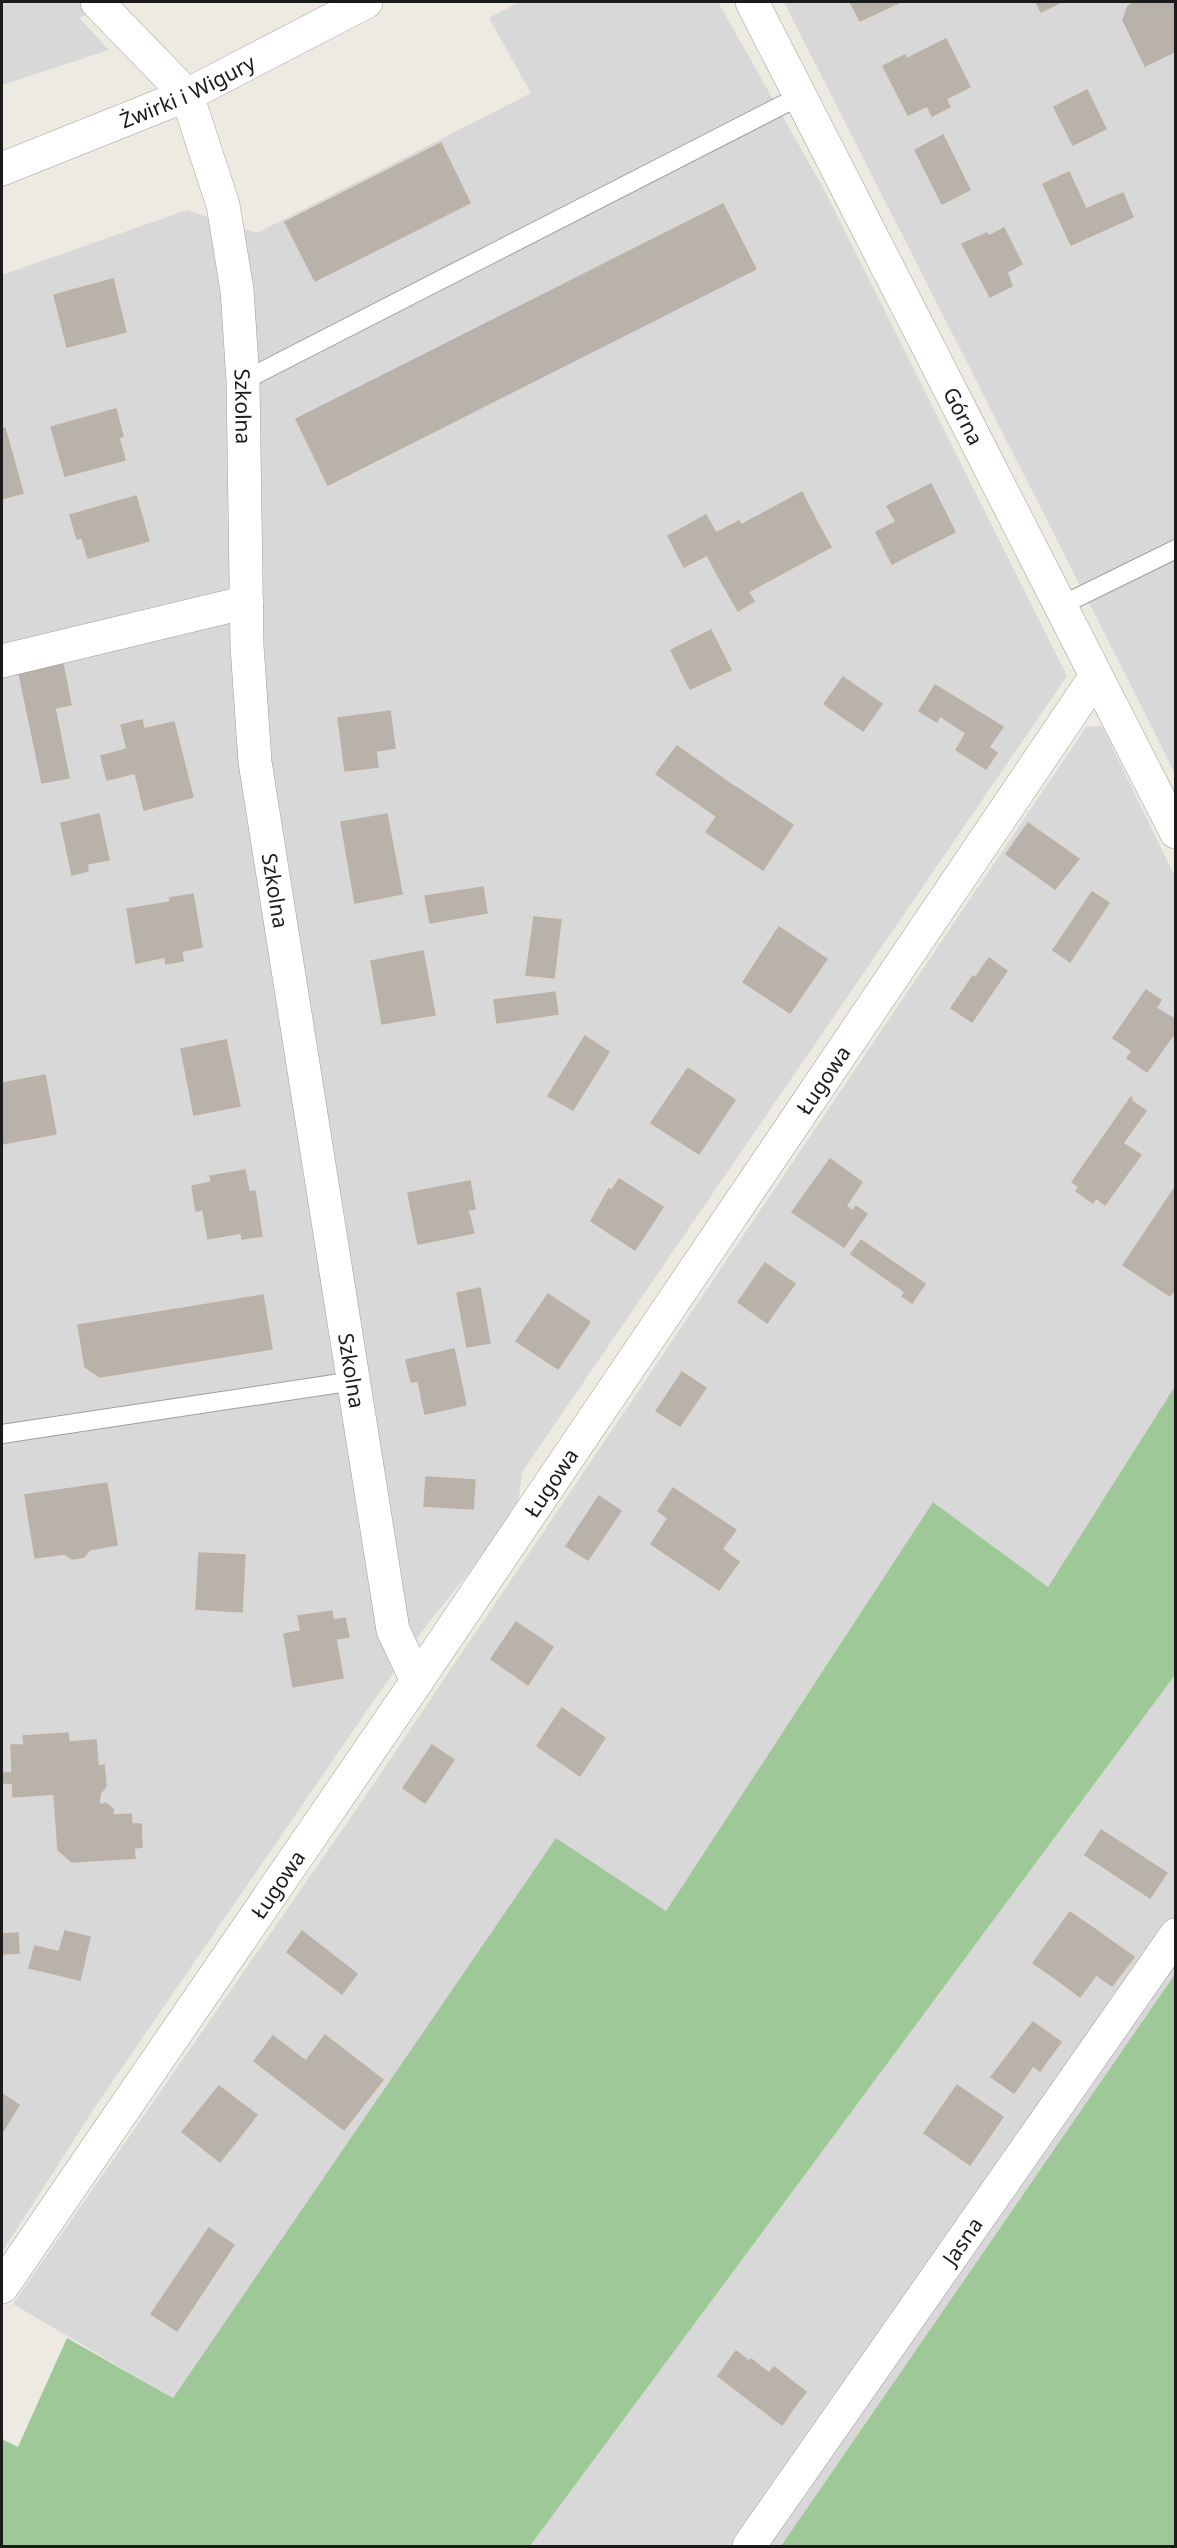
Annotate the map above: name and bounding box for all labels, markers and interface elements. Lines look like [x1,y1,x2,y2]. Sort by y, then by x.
street label: Żwirki i Wigury [116,48,260,134]
street label: Szkolna [228,368,258,444]
street label: Górna [937,382,990,450]
street label: Szkolna [256,851,295,930]
street label: Ługowa [790,1040,856,1120]
street label: Szkolna [332,1331,372,1410]
street label: Ługowa [518,1443,584,1522]
street label: Ługowa [244,1844,311,1924]
street label: Jasna [934,2212,989,2272]

